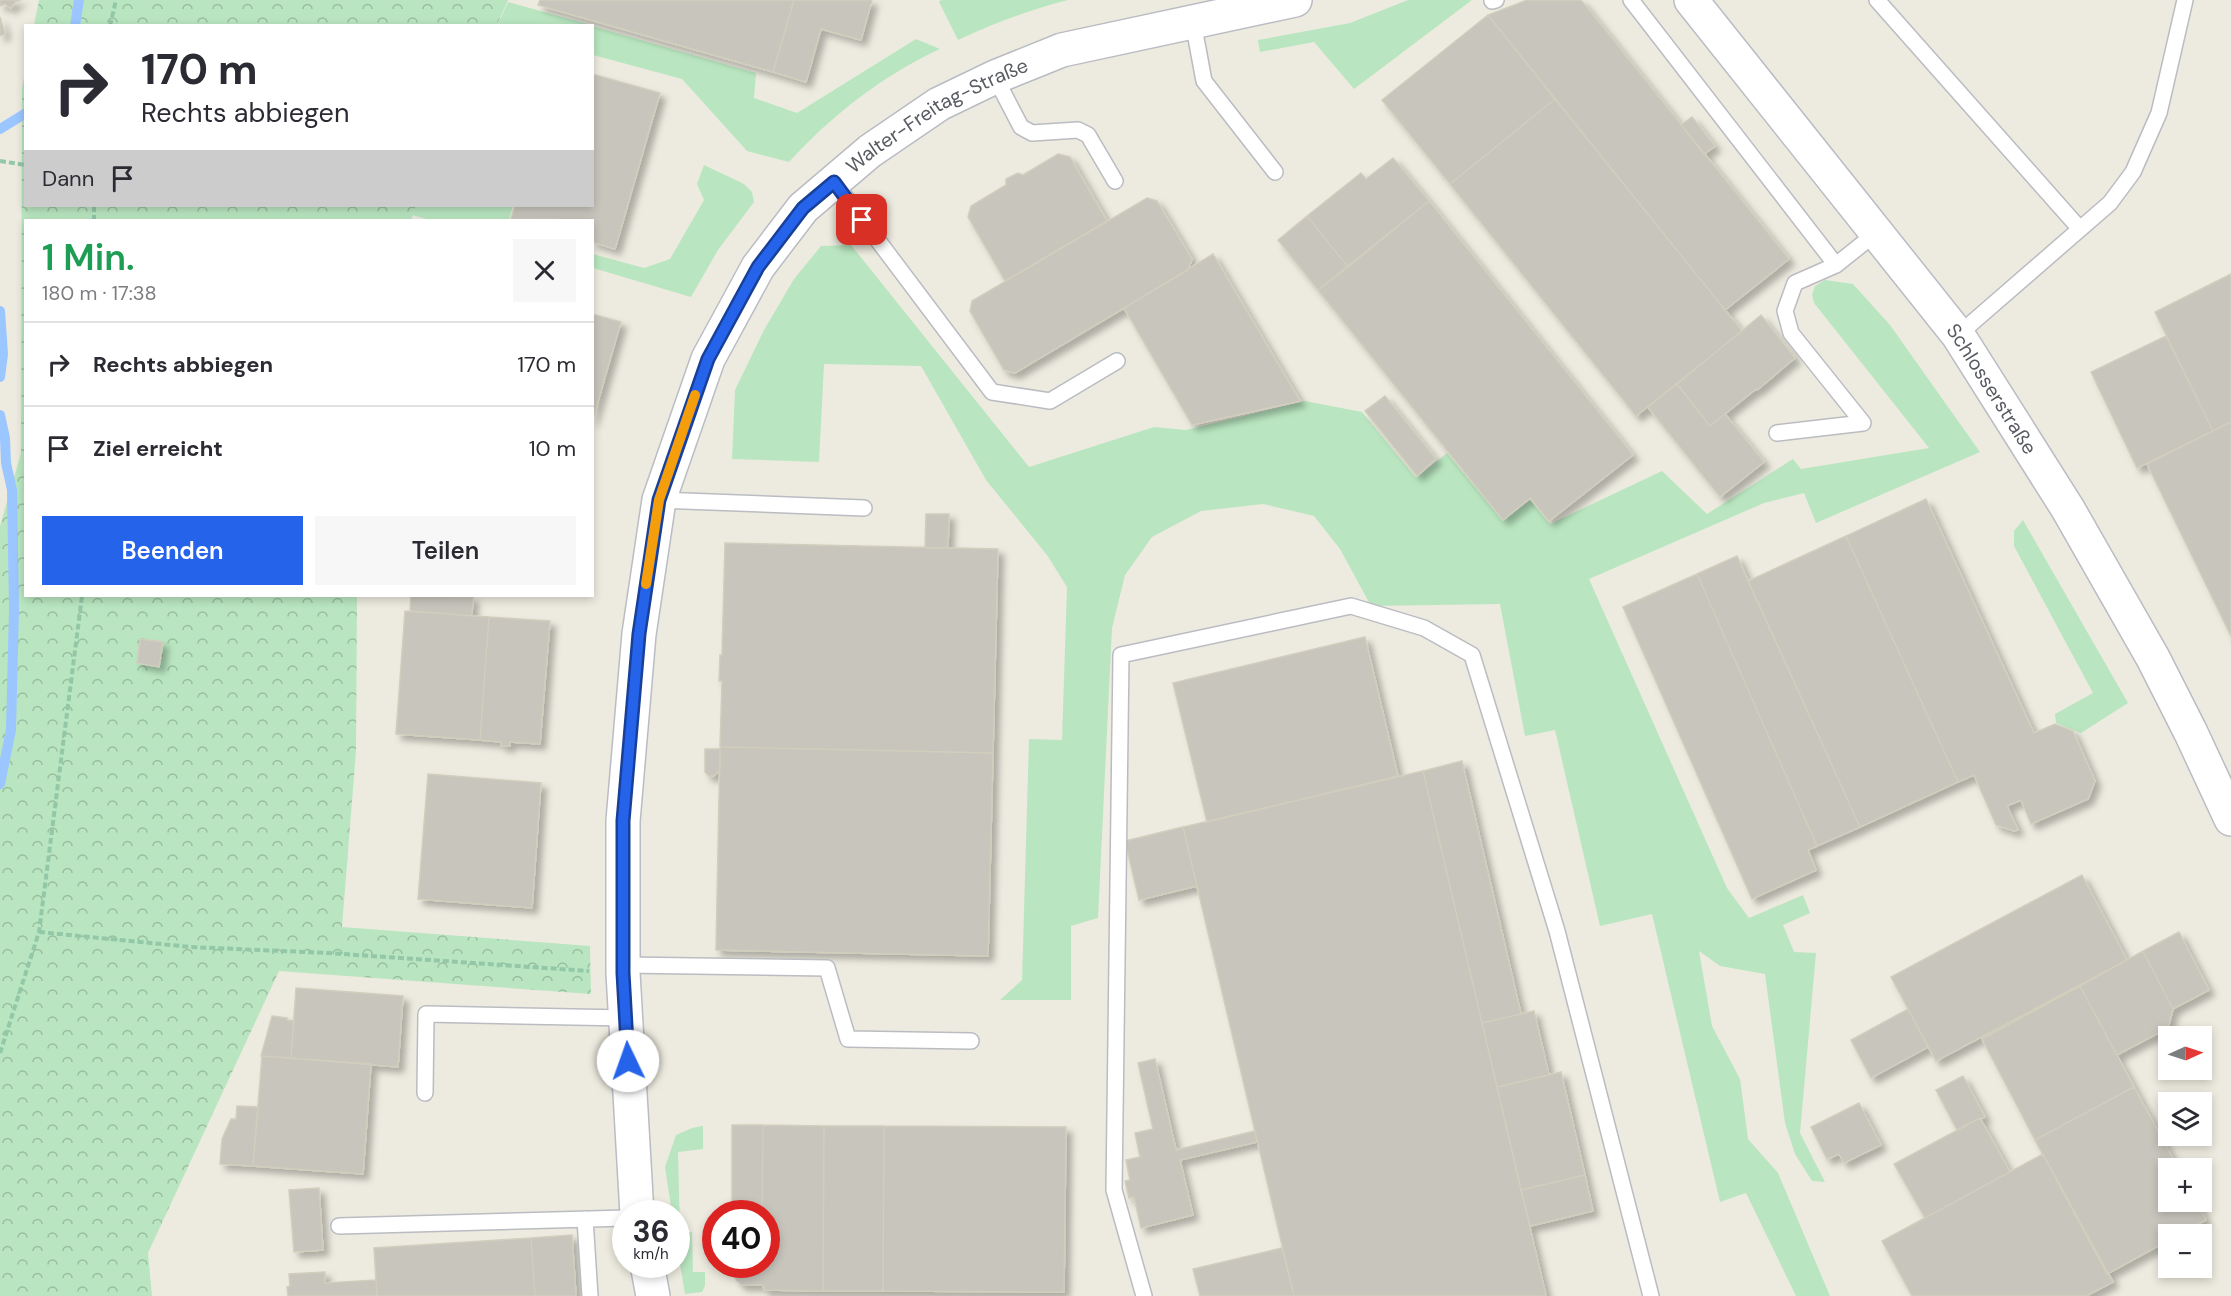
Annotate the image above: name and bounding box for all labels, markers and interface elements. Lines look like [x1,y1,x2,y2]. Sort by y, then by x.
text: 170 m [141,42,258,97]
icon: right [42,48,120,126]
street label: Walter-Freitag-Straße [841,52,1032,179]
text: Rechts abbiegen [141,95,349,130]
icon: arrive [106,162,139,195]
text: Dann [42,164,94,193]
pin [836,194,887,245]
icon: arrive [845,203,878,236]
text: 1 Min. [42,234,134,281]
button: close [513,239,576,302]
text: 180 m · 17:38 [42,280,157,306]
street label: Schlosserstraße [1941,318,2043,459]
icon: right [42,348,75,381]
text: Rechts abbiegen [93,350,273,379]
text: 170 m [517,350,576,379]
icon: arrive [42,432,75,465]
text: Ziel erreicht [93,434,223,463]
text: 10 m [529,434,576,463]
button: Beenden [42,516,303,585]
button: Teilen [315,516,576,585]
north arrow [2158,1026,2212,1080]
map controls [2158,1026,2212,1278]
position arrow [596,1029,660,1093]
button: layers [2158,1092,2212,1146]
button: + [2158,1158,2212,1212]
speed limit sign: 40 [702,1200,780,1278]
text: 36 [632,1212,670,1251]
button: − [2158,1224,2212,1278]
text: km/h [633,1244,669,1264]

